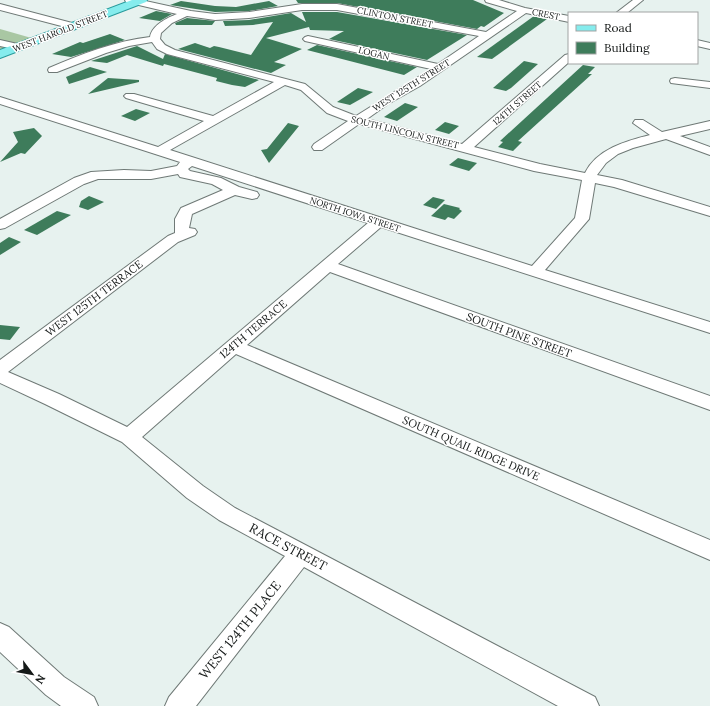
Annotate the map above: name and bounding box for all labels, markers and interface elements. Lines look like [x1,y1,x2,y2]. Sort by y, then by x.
street label: CLINTON STREET [356,4,434,30]
street label: CREST [531,6,561,22]
street label: WEST HAROLD STREET [11,8,109,54]
legend [568,12,698,64]
text: Road [604,20,632,35]
text: Building [604,40,650,55]
street label: LOGAN [357,44,391,62]
street label: WEST 125TH STREET [370,57,452,113]
street label: 124TH STREET [490,79,544,127]
street label: SOUTH LINCOLN STREET [350,113,460,151]
street label: NORTH IOWA STREET [308,194,402,234]
street label: WEST 125TH TERRACE [43,257,145,339]
street label: 124TH TERRACE [216,297,290,361]
street label: SOUTH PINE STREET [464,309,574,361]
street label: SOUTH QUAIL RIDGE DRIVE [400,413,542,483]
street label: RACE STREET [246,519,330,575]
street label: WEST 124TH PLACE [195,578,285,682]
north arrow [12,654,52,694]
text: N [32,672,49,687]

